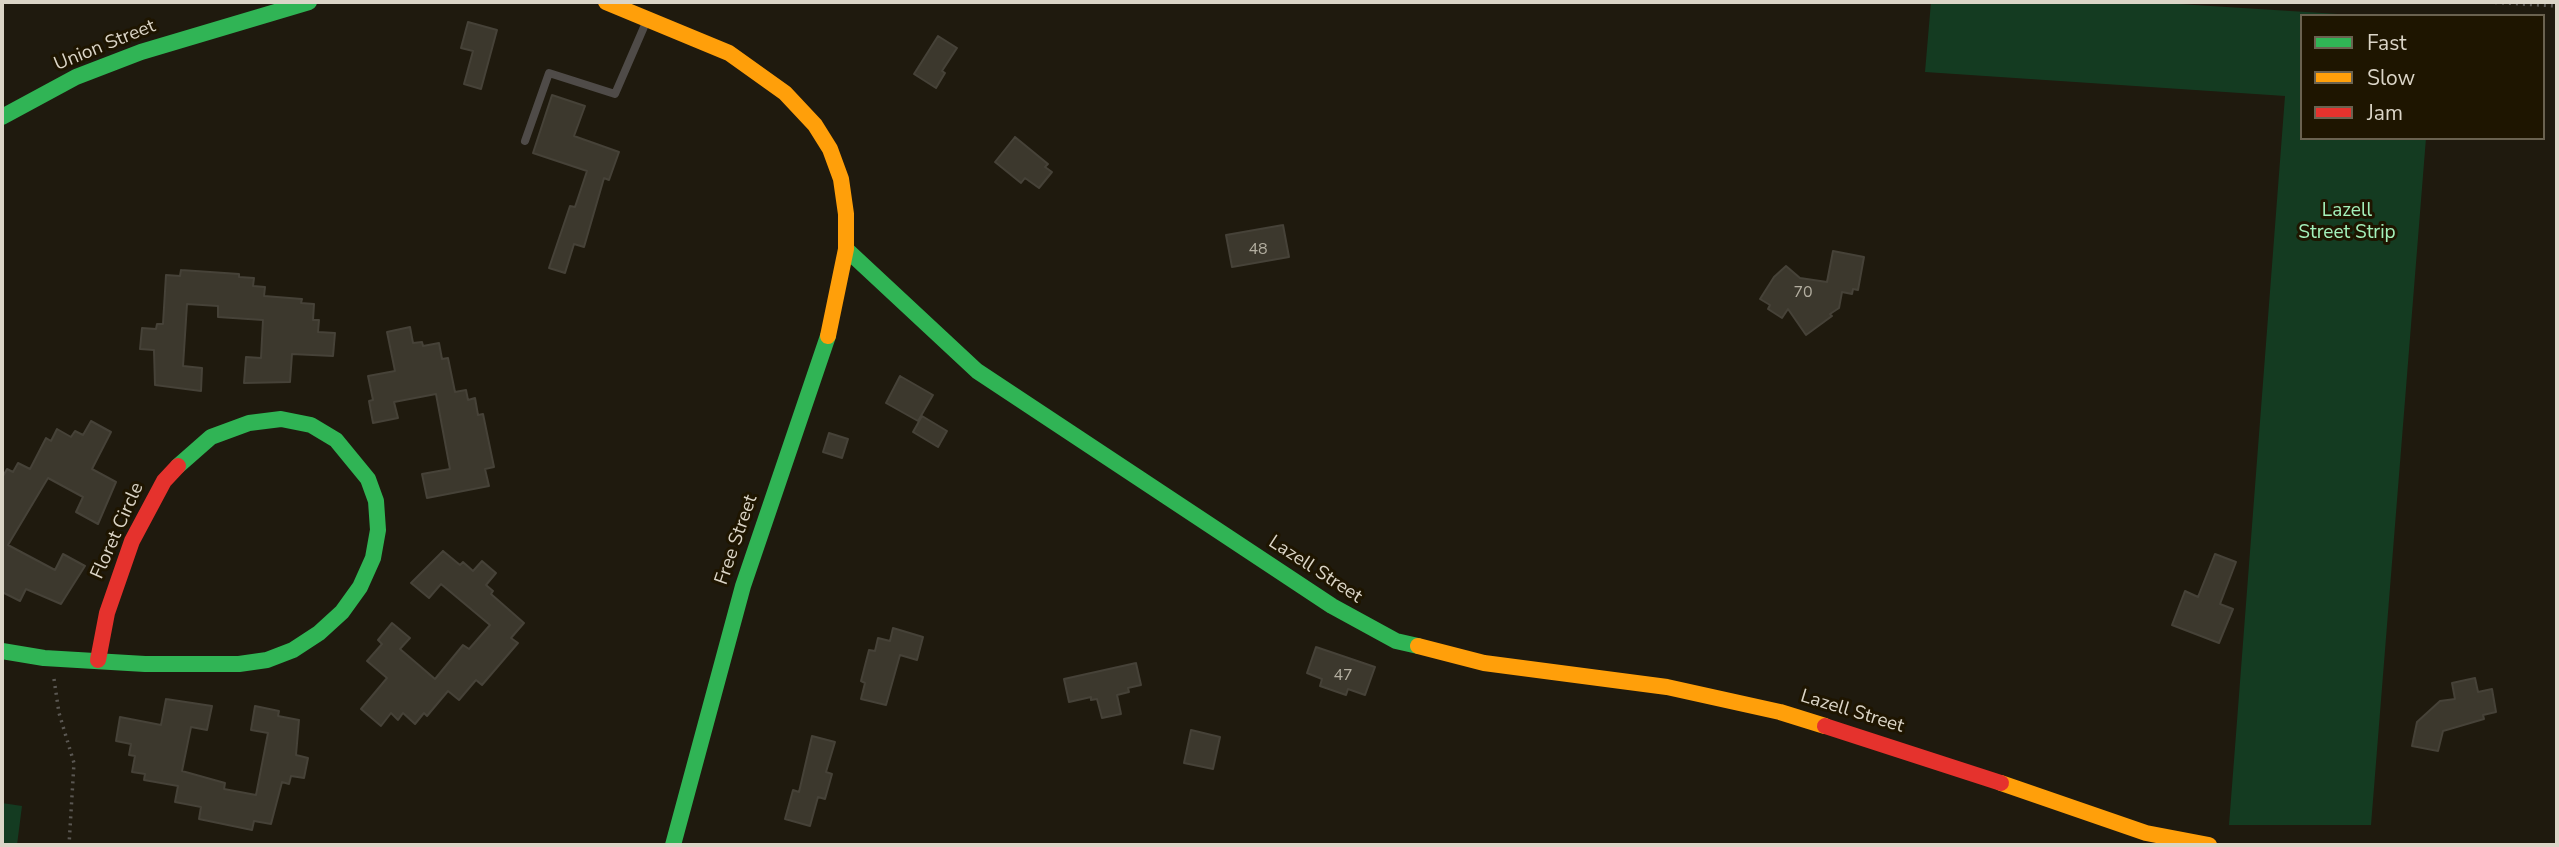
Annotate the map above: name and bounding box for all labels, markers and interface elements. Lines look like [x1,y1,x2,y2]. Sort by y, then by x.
legend [2300,14,2545,140]
street label: Union Street [51,15,159,77]
text: Fast [2367,29,2407,57]
text: Slow [2367,64,2415,92]
text: Jam [2367,99,2403,127]
park label: Lazell Street Strip [2298,200,2396,244]
house number: 48 [1248,240,1268,260]
house number: 70 [1793,283,1813,303]
street label: Floret Circle [87,479,149,583]
street label: Free Street [711,492,763,588]
street label: Lazell Street [1264,531,1366,609]
house number: 47 [1333,666,1353,686]
street label: Lazell Street [1797,685,1907,739]

